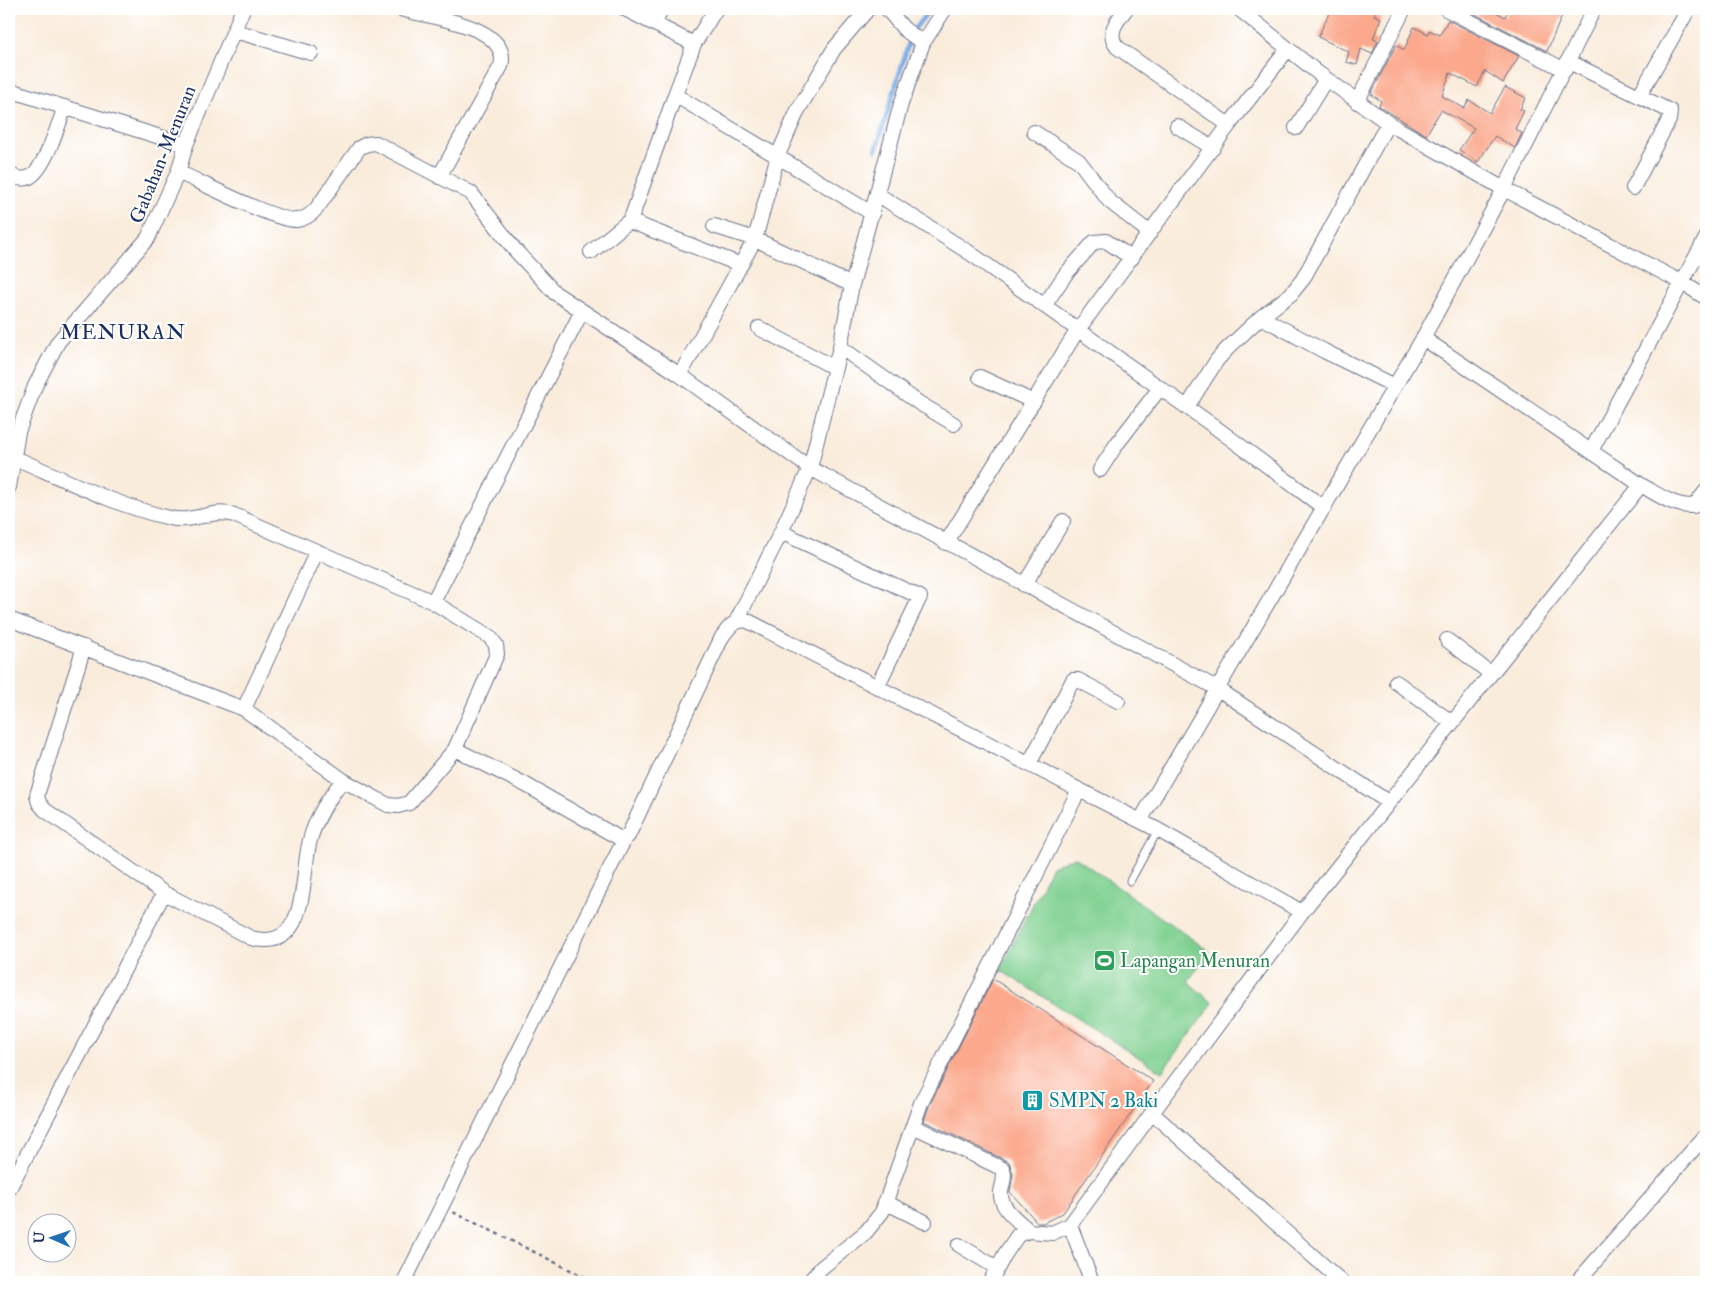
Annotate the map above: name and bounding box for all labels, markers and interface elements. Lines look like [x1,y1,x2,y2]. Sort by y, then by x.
street label: Gabahan-Menuran [124,82,202,227]
district label: MENURAN [60,319,186,346]
sports icon: Lapangan Menuran [1092,948,1116,972]
place label: Lapangan Menuran [1120,949,1270,974]
building icon: SMPN 2 Baki [1021,1088,1045,1112]
place label: SMPN 2 Baki [1049,1089,1158,1113]
north arrow [28,1214,78,1264]
text: U [31,1231,48,1244]

